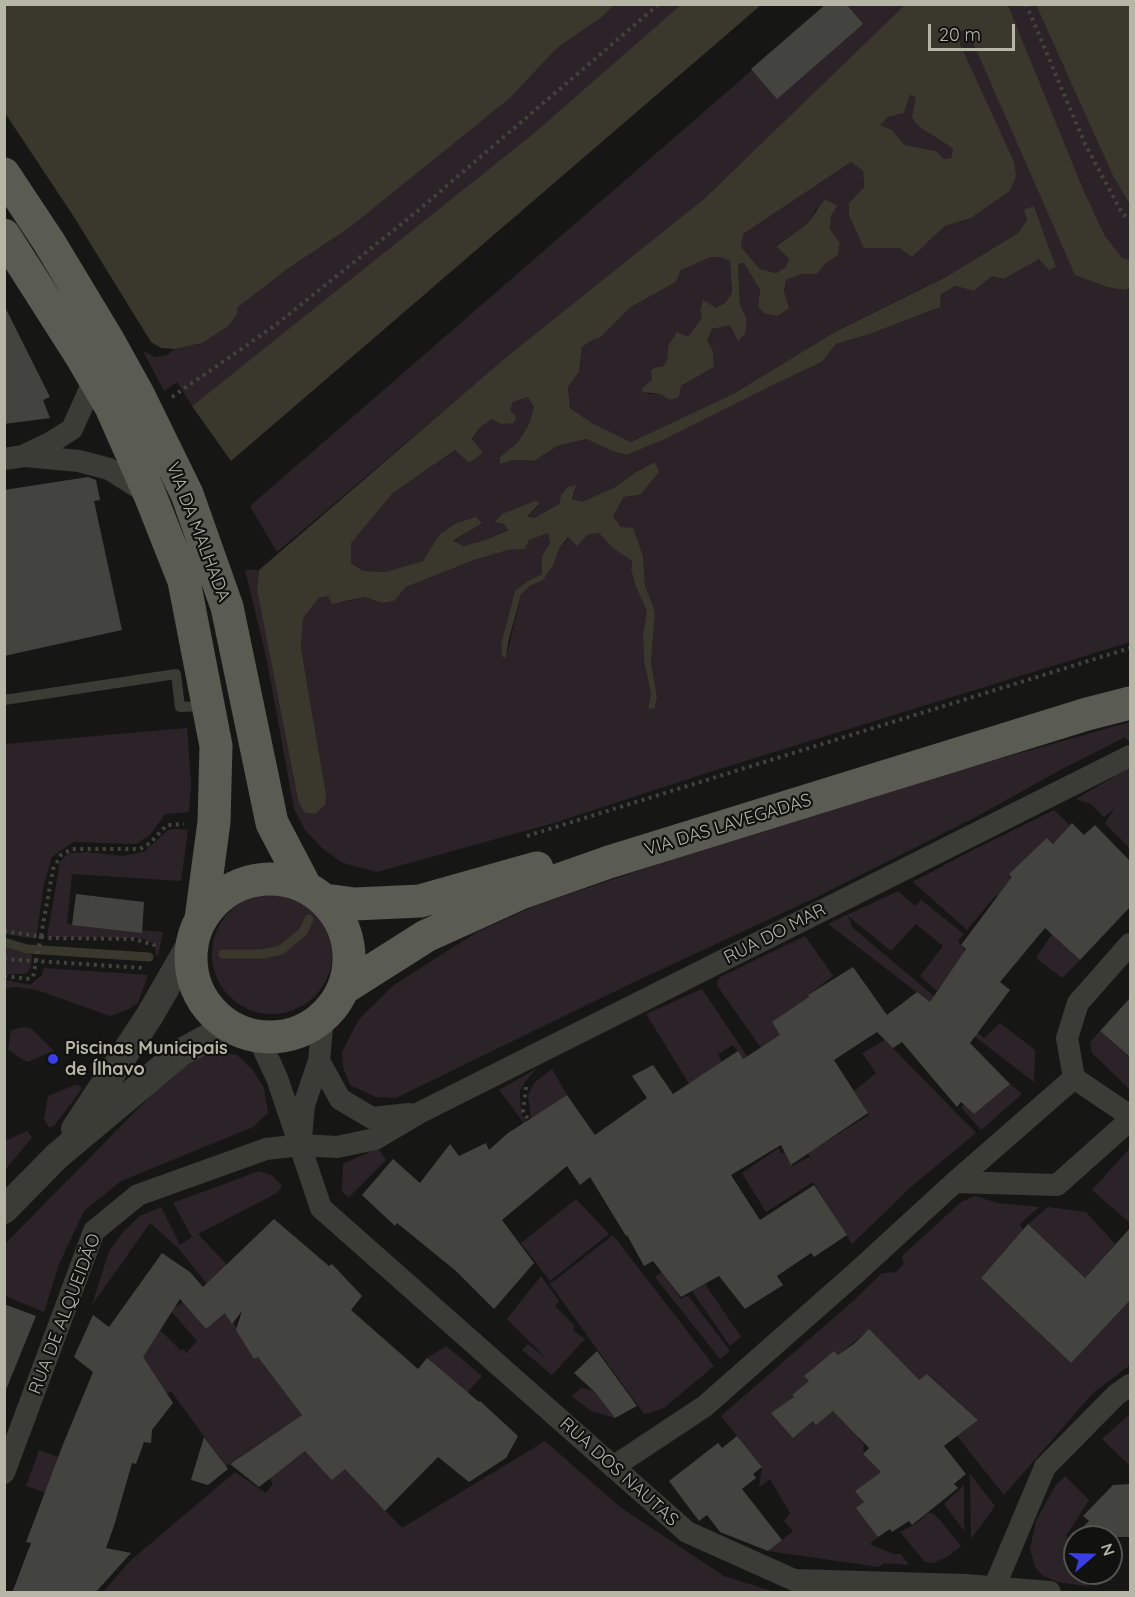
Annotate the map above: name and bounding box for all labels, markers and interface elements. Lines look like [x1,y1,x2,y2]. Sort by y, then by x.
scale bar [931,12,1018,50]
text: 20 m [939,23,981,46]
street label: VIA DA MALHADA [161,459,235,605]
street label: VIA DAS LAVEGADAS [642,789,814,861]
street label: RUA DO MAR [720,899,830,969]
place label: Piscinas Municipais de Ílhavo [65,1038,228,1080]
marker: Piscinas Municipais de Ílhavo [46,1052,60,1066]
street label: RUA DE ALQUEIDÃO [24,1231,106,1397]
street label: RUA DOS NAUTAS [555,1413,683,1531]
north arrow [1063,1525,1123,1585]
text: N [1097,1541,1119,1558]

